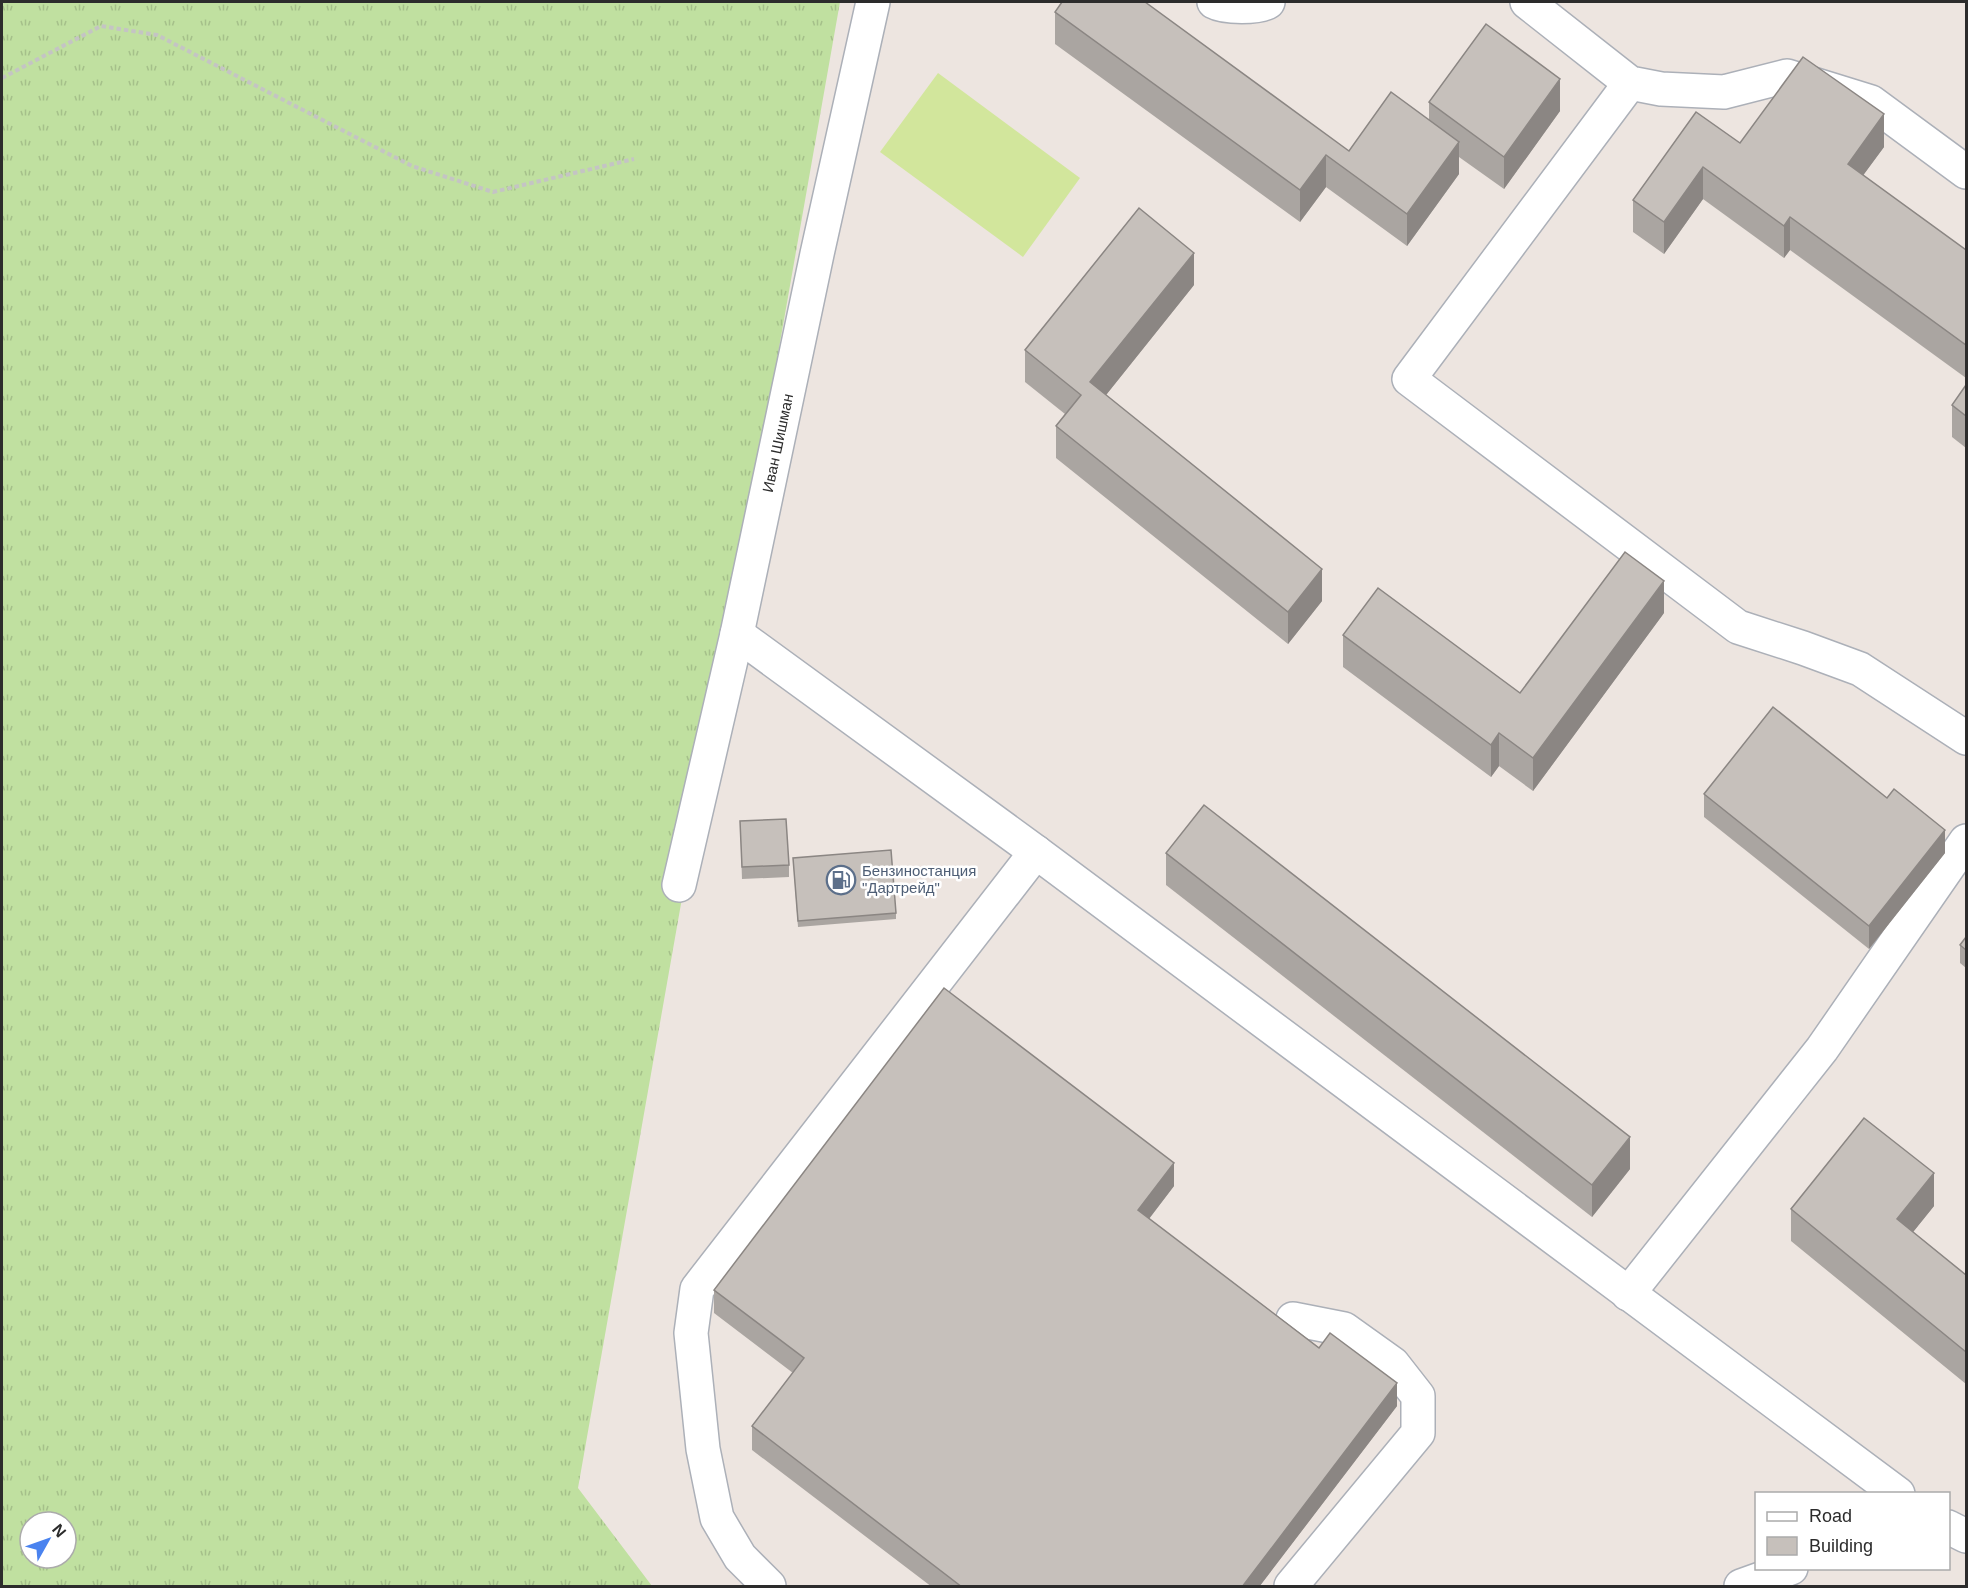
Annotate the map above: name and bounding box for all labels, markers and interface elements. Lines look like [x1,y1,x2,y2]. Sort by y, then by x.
street label: Иван Шишман [759,392,796,494]
place label: Бензиностанция "Дартрейд" [862,862,976,896]
fuel station icon: Бензиностанция "Дартрейд" [825,864,857,896]
legend [1755,1492,1950,1570]
text: Road [1809,1506,1852,1526]
north arrow [18,1510,78,1570]
text: N [49,1521,69,1541]
text: Building [1809,1536,1873,1556]

